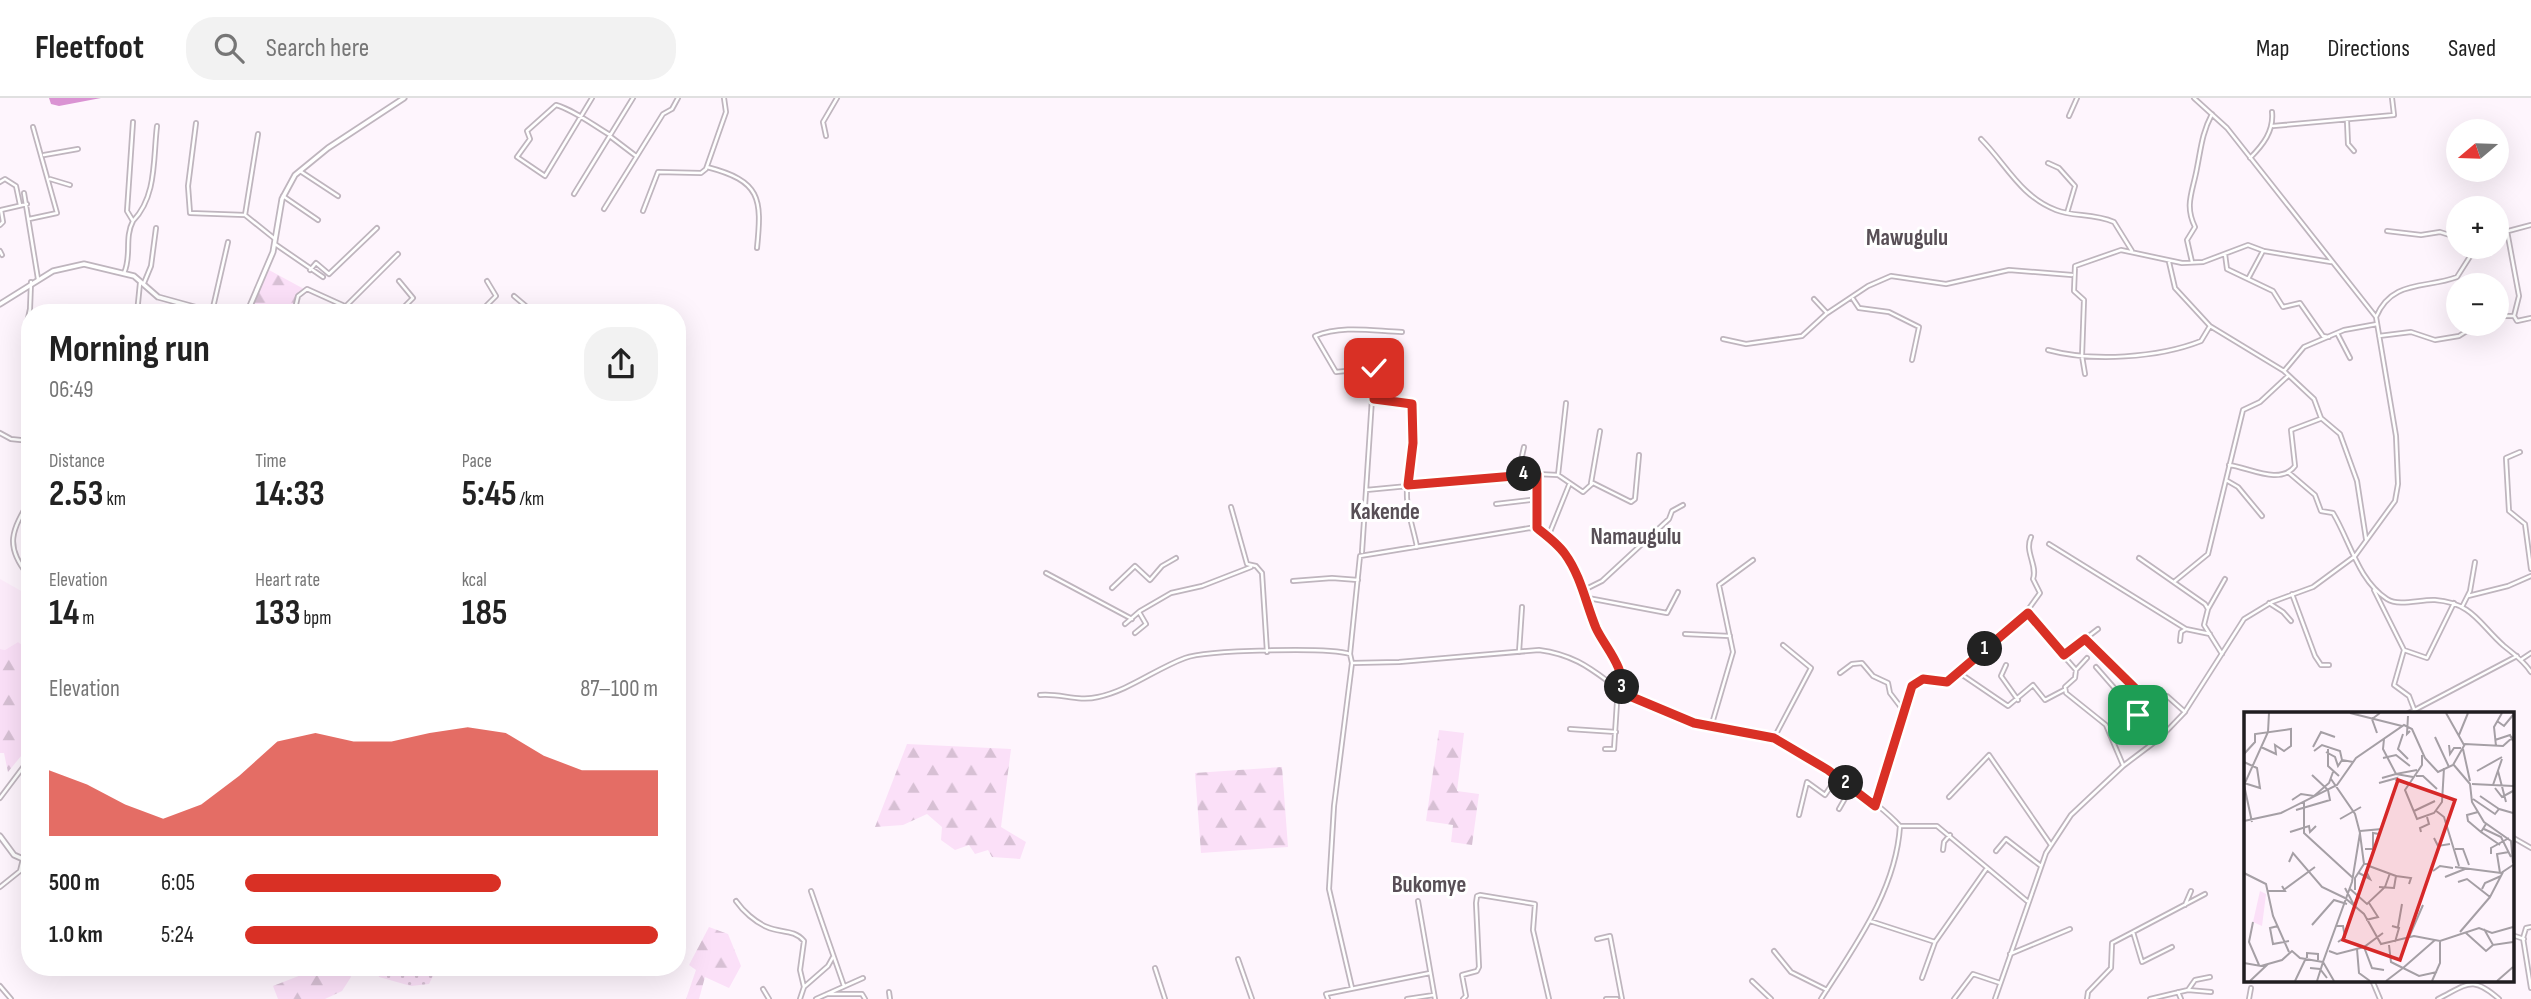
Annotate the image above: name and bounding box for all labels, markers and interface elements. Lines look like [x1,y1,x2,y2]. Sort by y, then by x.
search box [186,17,676,80]
text: Fleetfoot [35,28,144,68]
icon: search [210,29,248,67]
text: Search here [266,33,369,64]
text: Map [2256,34,2289,63]
text: Directions [2327,34,2410,63]
text: Saved [2448,34,2496,63]
north arrow [2446,119,2510,182]
map controls [2446,119,2509,336]
button: + [2446,196,2509,259]
district label: Mawugulu [1866,224,1948,252]
button: − [2446,273,2509,336]
text: Morning run [49,327,210,372]
button: share [584,327,658,401]
pin [1344,338,1404,398]
icon: check [1355,349,1393,387]
text: 06:49 [49,376,94,404]
text: Distance [49,450,105,473]
text: Time [255,450,286,473]
text: Pace [462,450,492,473]
pin: 4 [1506,456,1542,492]
text: 4 [1519,462,1528,485]
text: 2.53 [49,473,103,516]
text: 14:33 [255,473,325,516]
text: 5:45 [462,473,517,516]
text: km [103,488,126,511]
text: /km [517,488,544,511]
district label: Kakende [1350,498,1420,526]
district label: Namaugulu [1591,523,1681,551]
text: Elevation [49,569,108,592]
text: Heart rate [255,569,320,592]
text: kcal [462,569,487,592]
text: 14 [49,592,79,635]
text: 133 [255,592,300,635]
text: 185 [462,592,507,635]
text: m [79,607,95,630]
text: bpm [300,607,331,630]
pin: 1 [1968,632,2002,666]
text: 1 [1981,637,1988,660]
pin: 3 [1604,670,1640,704]
text: Elevation [49,675,120,703]
text: 87–100 m [580,675,658,703]
text: 3 [1617,675,1626,698]
pin [2108,685,2168,745]
icon: arrive [2119,696,2157,734]
inset map [2244,712,2514,982]
pin: 2 [1828,766,1864,800]
text: 2 [1841,771,1850,794]
text: 500 m [49,869,100,897]
text: 6:05 [161,869,195,897]
district label: Bukomye [1392,871,1466,899]
text: 1.0 km [49,921,103,949]
text: 5:24 [161,921,194,949]

